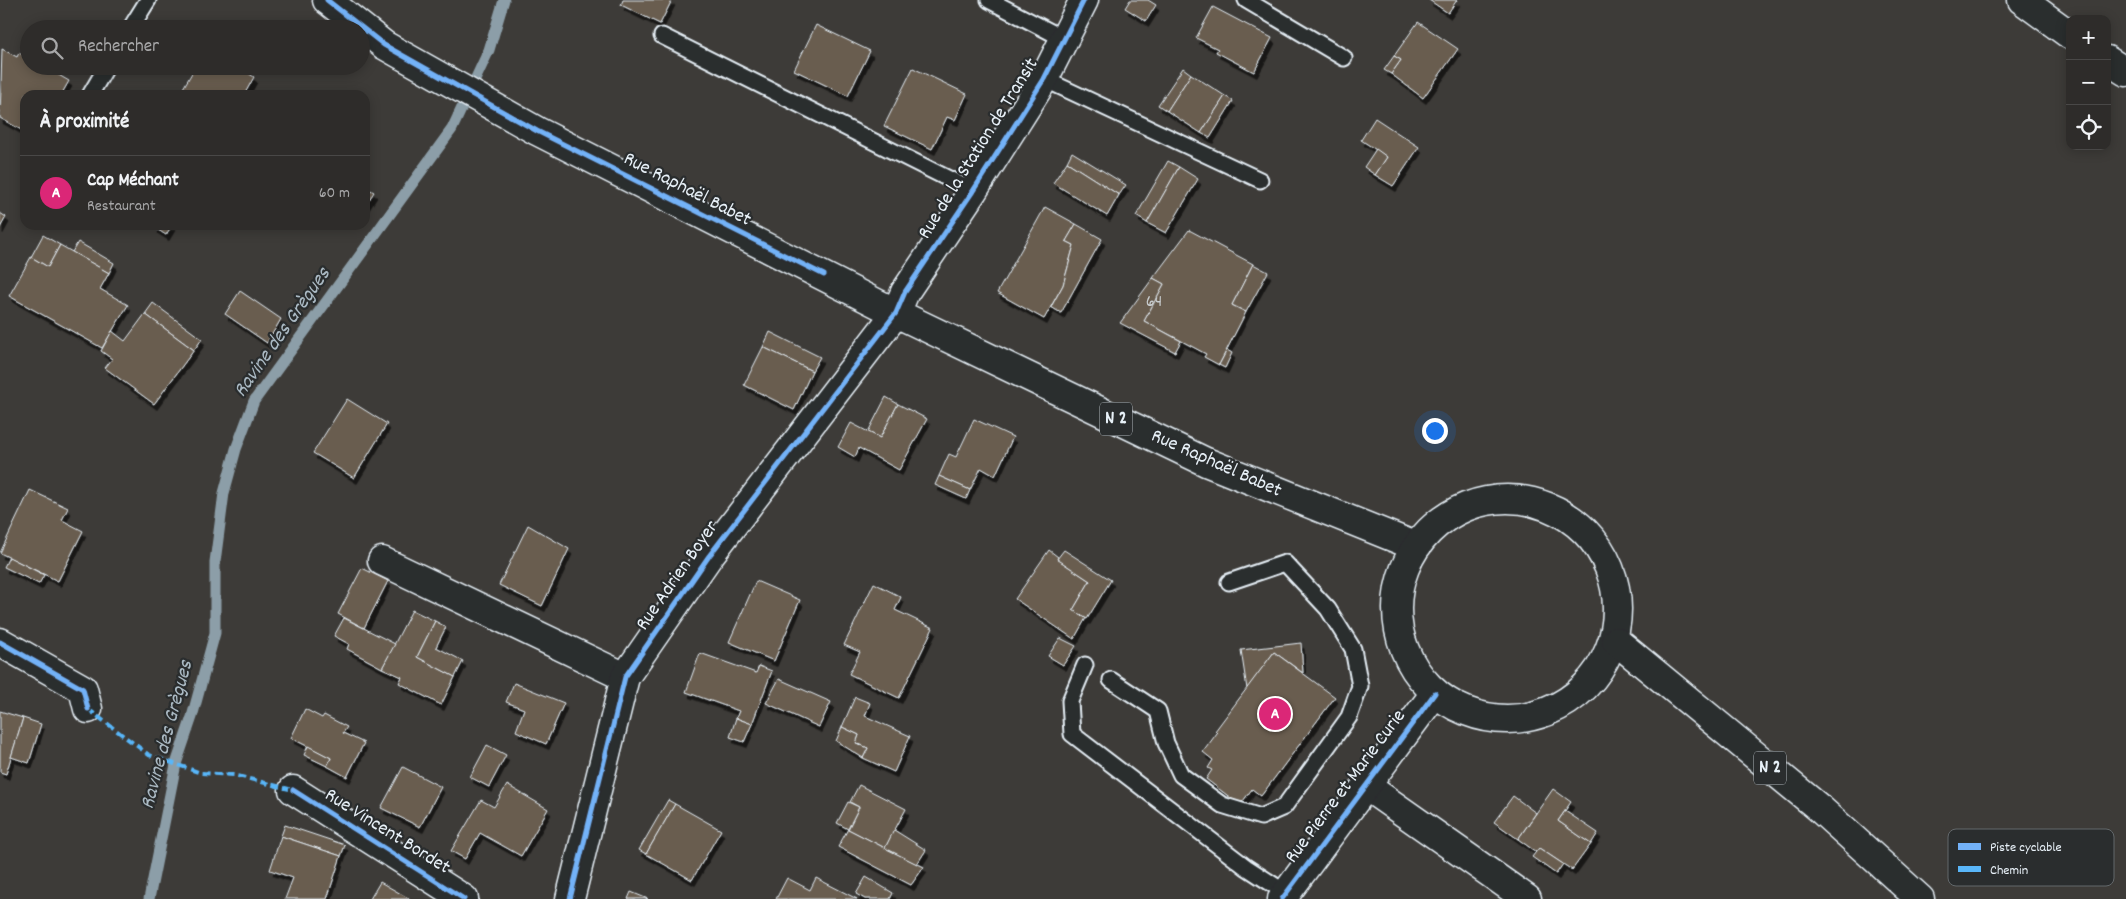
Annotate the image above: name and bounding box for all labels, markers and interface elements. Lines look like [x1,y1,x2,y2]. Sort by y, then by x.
map controls [2066,15,2111,150]
button: + [2066,15,2111,60]
search box [20,20,370,75]
icon: search [38,34,66,62]
text: Rechercher [78,34,159,61]
street label: Rue de la Station de Transit [912,53,1046,245]
button: − [2066,60,2111,105]
button: locate [2066,105,2111,150]
text: À proximité [40,108,129,138]
street label: Rue Raphaël Babet [618,146,756,234]
text: Cap Méchant [87,168,179,195]
text: A [52,182,60,205]
text: 60 m [319,182,350,205]
text: Restaurant [87,195,156,218]
water label: Ravine des Grègues [227,261,340,404]
house number: 64 [1146,290,1162,315]
road number: N 2 [1100,402,1132,436]
your location [1422,418,1448,444]
street label: Rue Raphaël Babet [1146,423,1286,505]
street label: Rue Adrien Boyer [630,515,727,637]
water label: Ravine des Grègues [134,656,203,813]
pin: A [1259,695,1291,733]
street label: Rue Pierre et Marie Curie [1279,704,1413,870]
road number: N 2 [1754,751,1786,784]
street label: Rue Vincent Bordet [319,782,455,882]
legend [1948,829,2114,886]
text: Piste cyclable [1990,838,2062,858]
text: Chemin [1990,861,2028,881]

